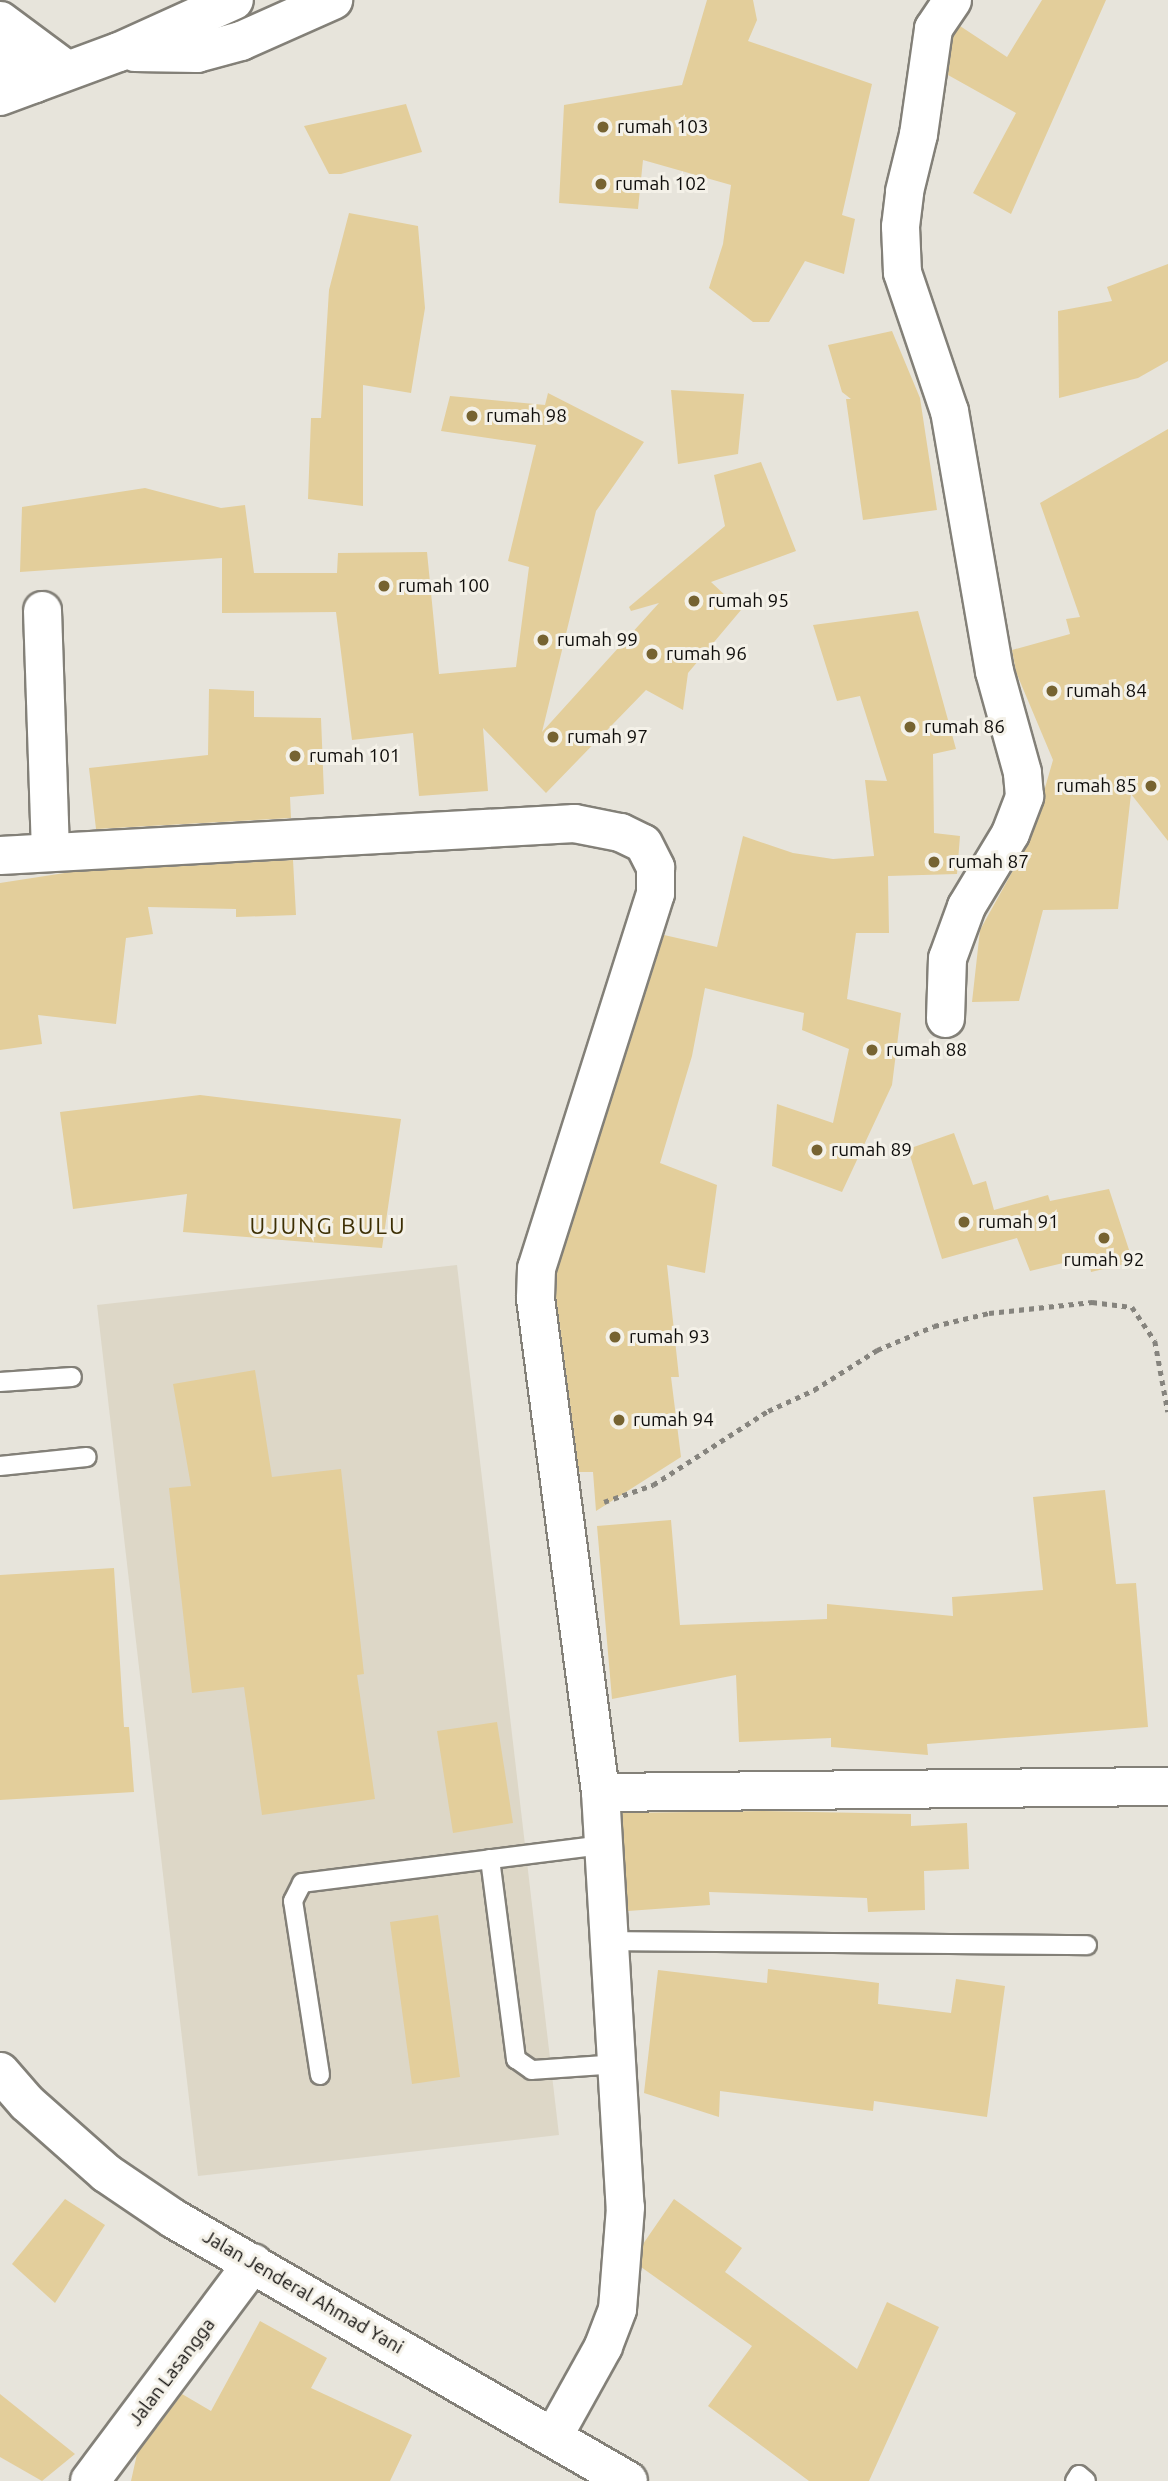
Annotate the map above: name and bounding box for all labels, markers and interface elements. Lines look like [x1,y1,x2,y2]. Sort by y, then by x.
place label: rumah 103 [617,116,709,138]
marker: rumah 103 [595,119,611,135]
place label: rumah 102 [615,173,707,195]
marker: rumah 102 [593,176,609,192]
place label: rumah 98 [486,405,567,427]
marker: rumah 98 [464,408,480,424]
place label: rumah 100 [398,575,490,597]
marker: rumah 100 [376,578,392,594]
place label: rumah 95 [708,590,789,612]
marker: rumah 95 [686,593,702,609]
place label: rumah 99 [557,629,638,651]
marker: rumah 99 [535,632,551,648]
place label: rumah 96 [666,643,747,665]
marker: rumah 96 [644,646,660,662]
place label: rumah 84 [1066,680,1147,702]
marker: rumah 84 [1044,683,1060,699]
place label: rumah 86 [924,716,1005,738]
marker: rumah 86 [902,719,918,735]
place label: rumah 97 [567,726,648,748]
marker: rumah 97 [545,729,561,745]
place label: rumah 101 [309,745,401,767]
marker: rumah 101 [287,748,303,764]
place label: rumah 85 [1056,775,1137,797]
marker: rumah 85 [1143,778,1159,794]
place label: rumah 87 [948,851,1029,873]
marker: rumah 87 [926,854,942,870]
place label: rumah 88 [886,1039,967,1061]
marker: rumah 88 [864,1042,880,1058]
place label: rumah 89 [831,1139,912,1161]
marker: rumah 89 [809,1142,825,1158]
place label: rumah 91 [978,1211,1059,1233]
district label: UJUNG BULU [251,1212,405,1240]
marker: rumah 91 [956,1214,972,1230]
marker: rumah 92 [1096,1230,1112,1246]
place label: rumah 92 [1064,1249,1144,1271]
place label: rumah 93 [629,1326,710,1348]
marker: rumah 93 [607,1329,623,1345]
place label: rumah 94 [633,1409,714,1431]
marker: rumah 94 [611,1412,627,1428]
street label: Jalan Jenderal Ahmad Yani [199,2225,407,2359]
street label: Jalan Lasangga [124,2314,220,2430]

